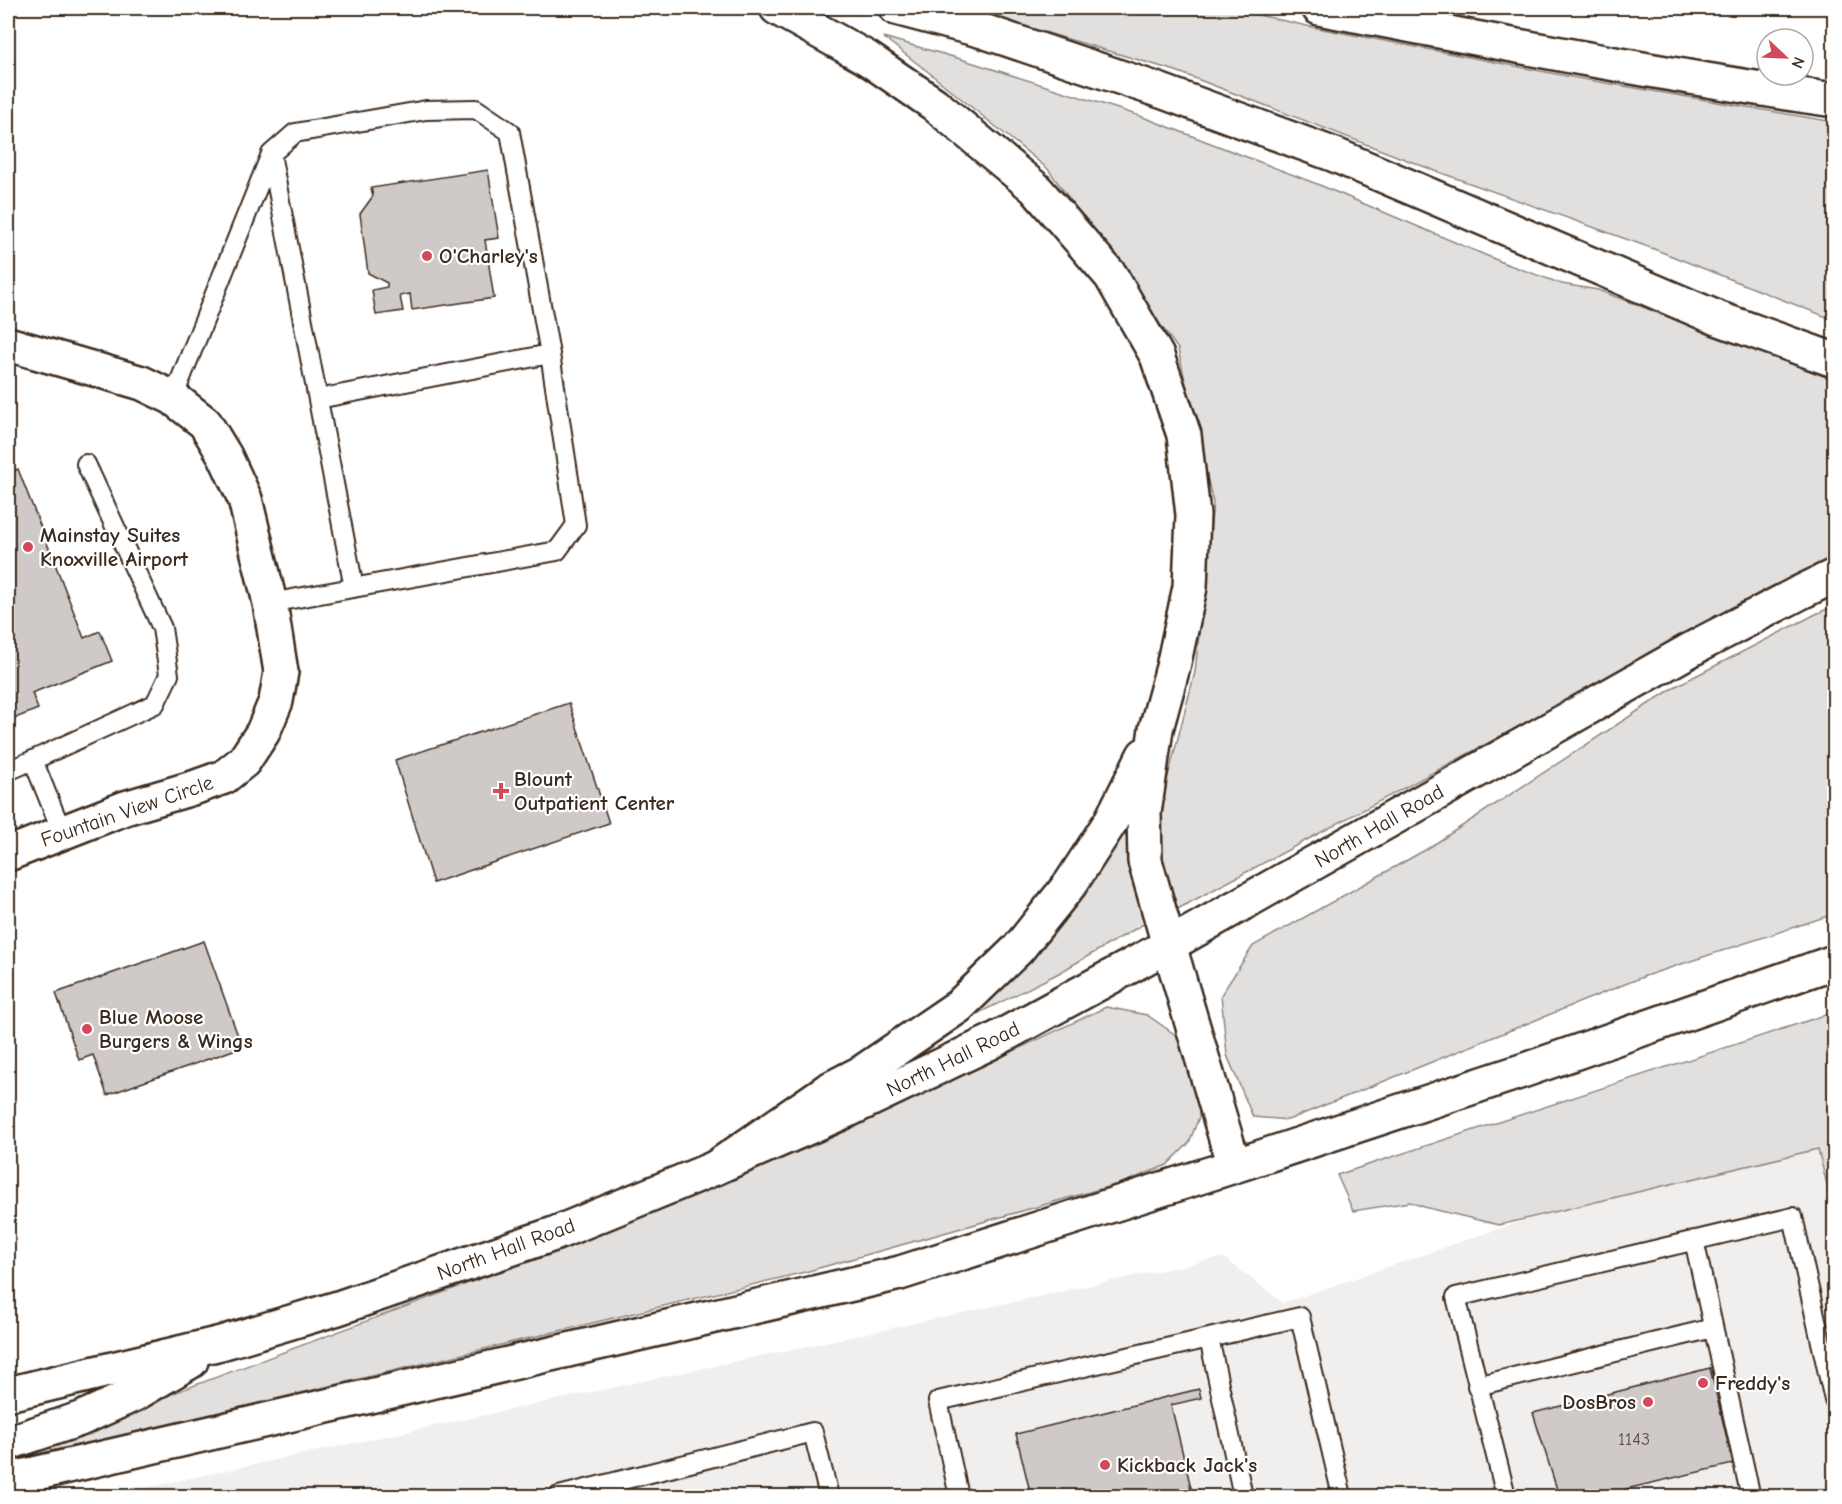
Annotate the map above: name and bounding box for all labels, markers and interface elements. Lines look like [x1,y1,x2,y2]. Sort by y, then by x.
north arrow [1755,27,1815,87]
text: N [1788,54,1808,71]
place label: O'Charley's [439,244,538,268]
marker: O'Charley's [420,249,434,263]
place label: Mainstay Suites Knoxville Airport [40,523,189,571]
marker: Mainstay Suites Knoxville Airport [21,540,35,554]
place label: Blount Outpatient Center [514,767,675,815]
street label: Fountain View Circle [38,770,216,852]
street label: North Hall Road [1310,779,1448,873]
marker: Blount Outpatient Center [492,782,510,800]
place label: Blue Moose Burgers & Wings [99,1005,253,1053]
street label: North Hall Road [883,1016,1023,1102]
marker: Blue Moose Burgers & Wings [80,1022,94,1036]
street label: North Hall Road [434,1213,578,1285]
place label: Freddy's [1715,1371,1790,1395]
marker: Freddy's [1696,1376,1710,1390]
place label: DosBros [1562,1390,1636,1414]
marker: DosBros [1641,1395,1655,1409]
house number: 1143 [1618,1429,1650,1450]
place label: Kickback Jack's [1117,1453,1257,1477]
marker: Kickback Jack's [1098,1458,1112,1472]

